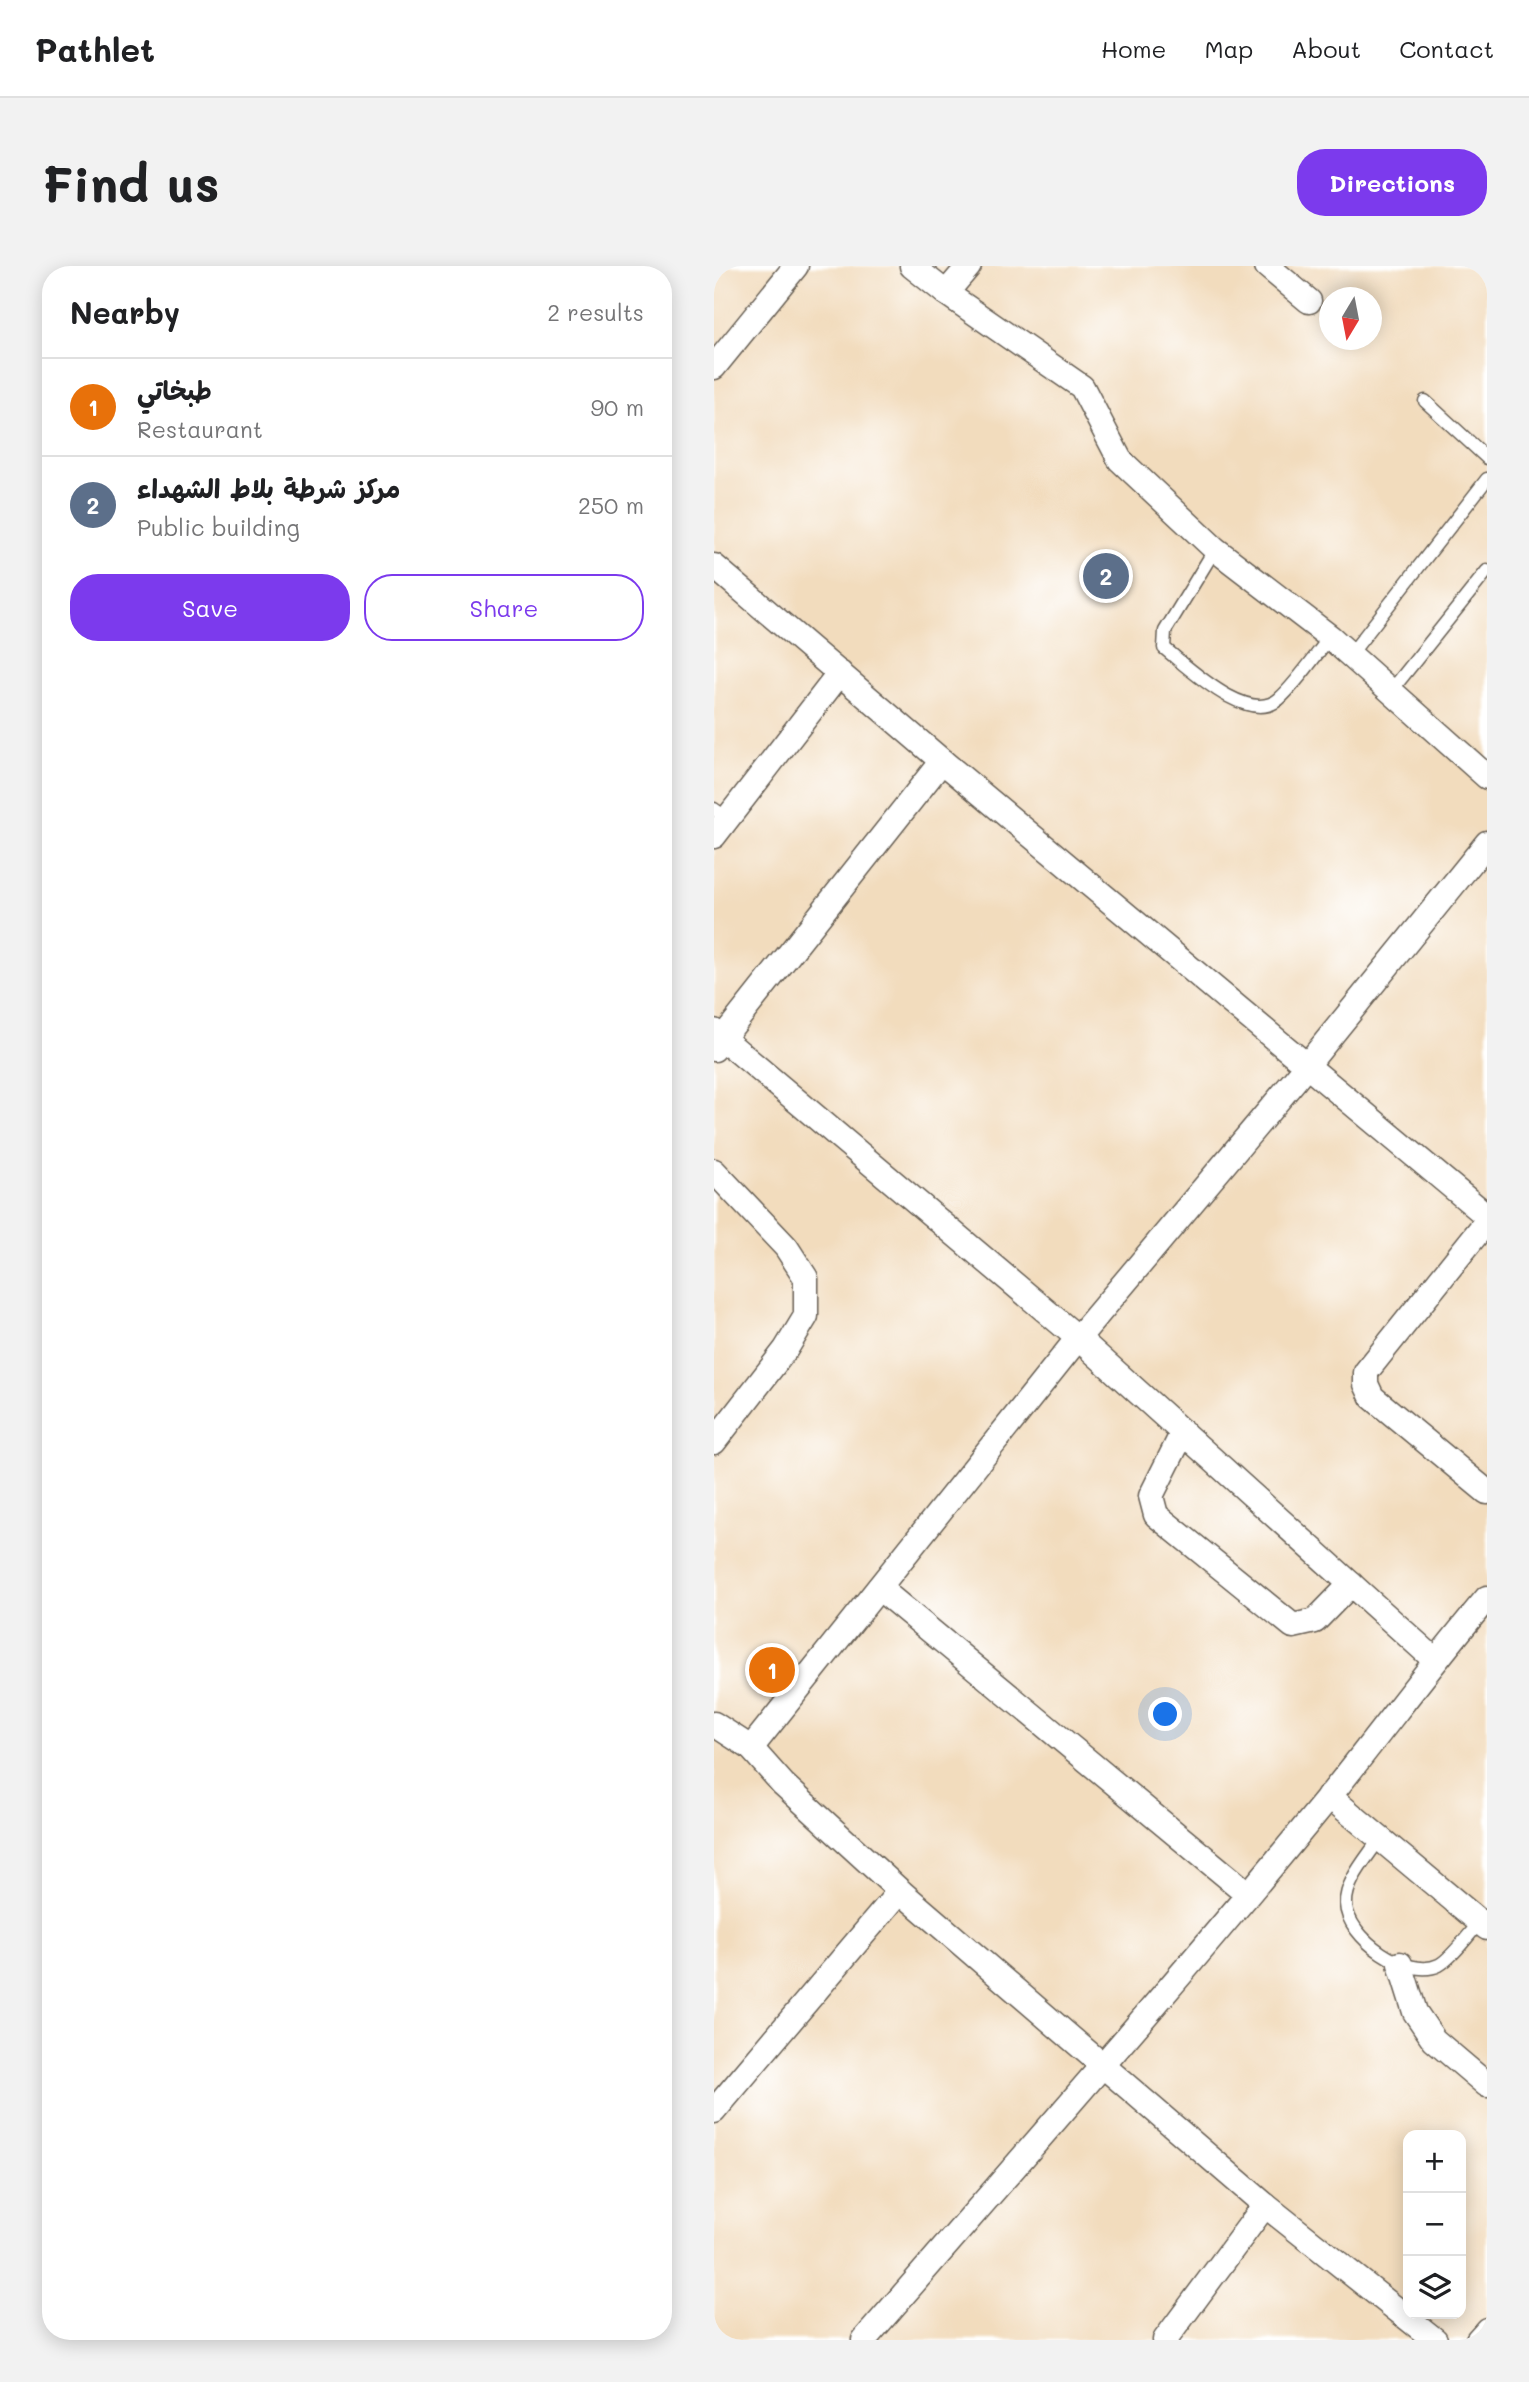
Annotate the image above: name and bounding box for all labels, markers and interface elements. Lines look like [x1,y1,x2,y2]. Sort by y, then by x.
text: Pathlet [35,27,155,70]
text: Home [1101,33,1166,64]
text: Map [1204,33,1253,64]
text: About [1291,33,1361,64]
text: Contact [1399,33,1494,64]
button: Directions [1297,149,1487,216]
text: Find us [42,151,220,214]
north arrow [1319,287,1382,350]
text: Nearby [70,292,180,332]
text: 2 results [547,297,644,327]
text: طبخاتي [137,373,212,407]
text: 1 [88,392,98,422]
text: 90 m [591,392,644,422]
text: Restaurant [137,414,263,444]
text: مركز شرطة بلاط الشهداء [137,471,400,505]
text: 2 [87,490,99,520]
text: 250 m [578,490,644,520]
text: Public building [137,512,300,542]
pin: 2 [1083,550,1129,602]
button: Save [70,574,350,641]
button: Share [364,574,644,641]
pin: 1 [749,1644,795,1696]
your location [1148,1697,1182,1731]
map controls [1403,2130,1466,2319]
button: + [1403,2130,1466,2193]
button: − [1403,2193,1466,2256]
button: layers [1403,2256,1466,2319]

